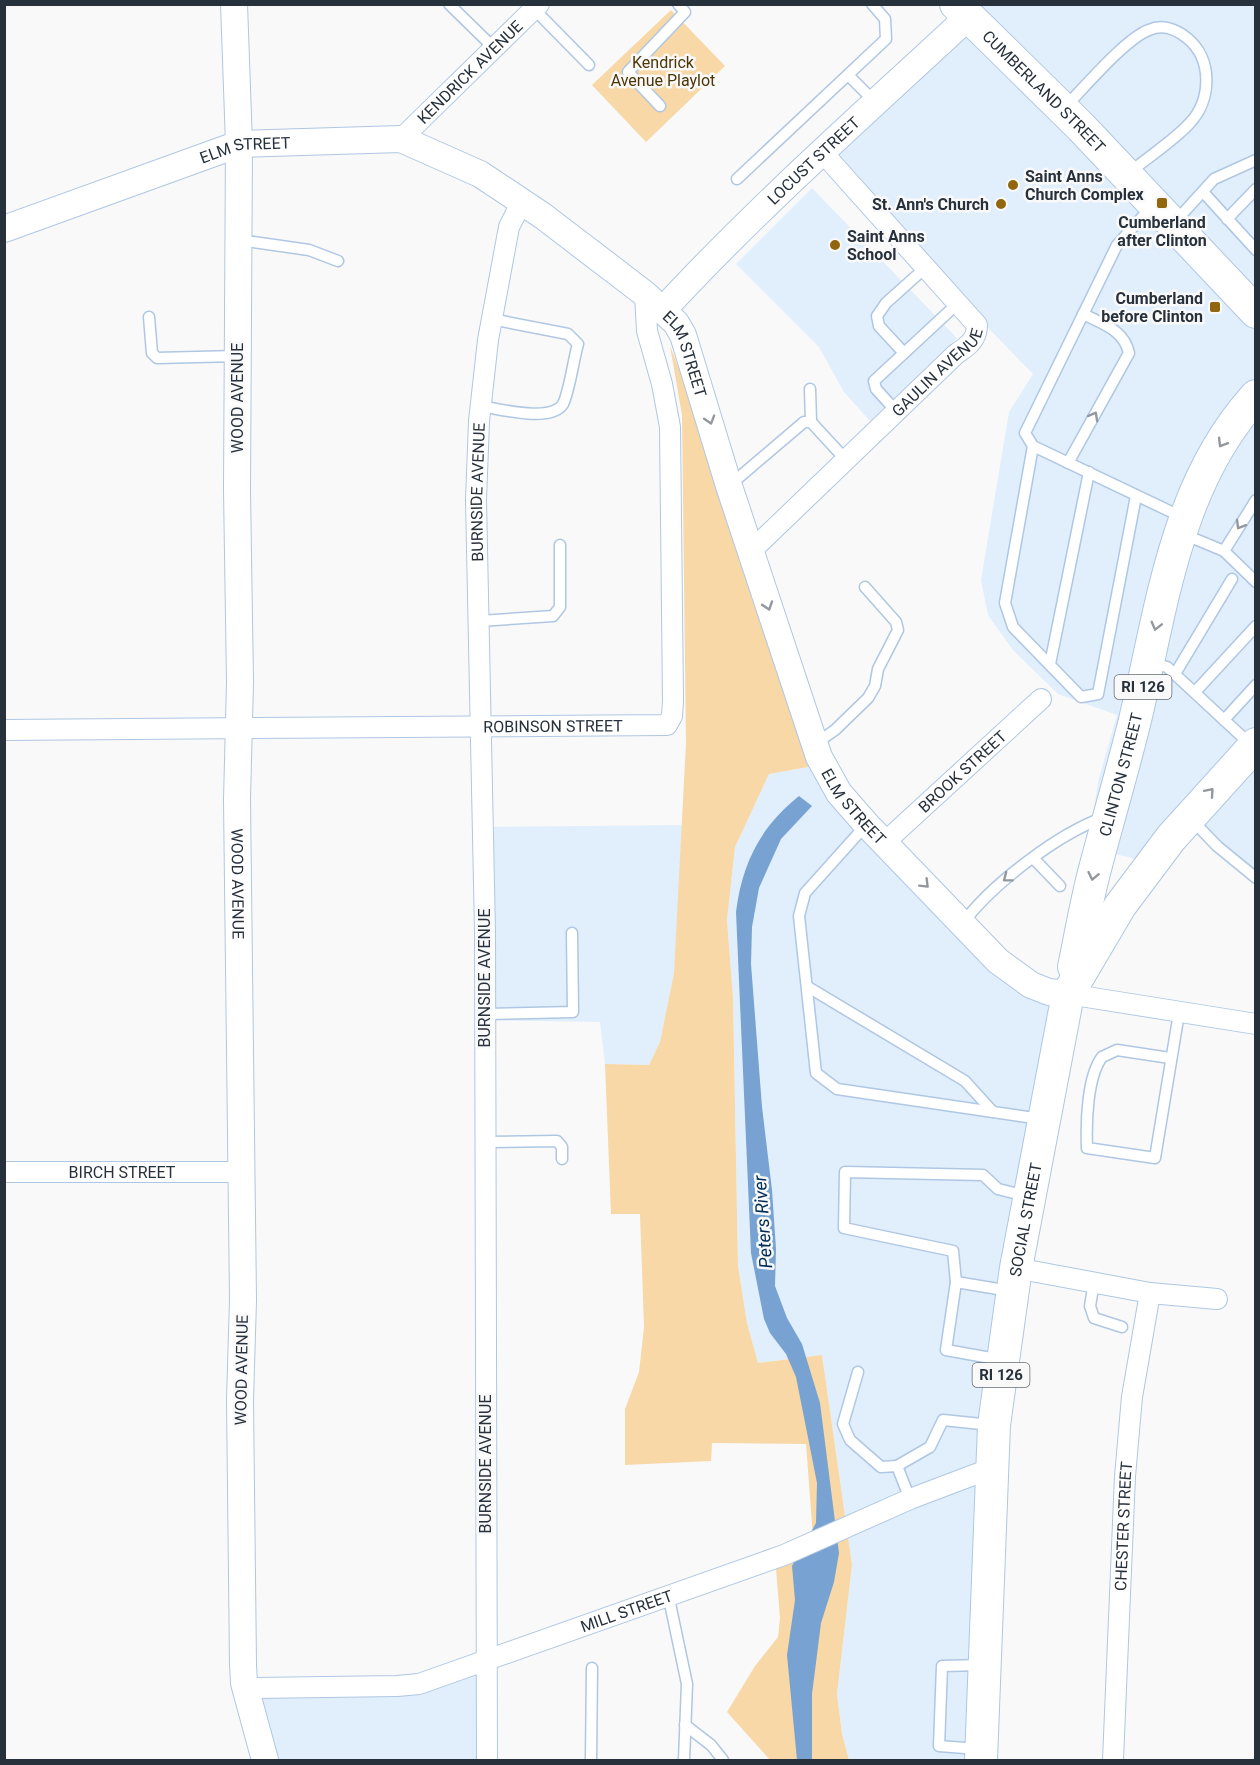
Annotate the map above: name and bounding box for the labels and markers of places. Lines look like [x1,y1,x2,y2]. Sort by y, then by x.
place label: Saint Anns Church Complex [1025,167,1145,204]
marker: Saint Anns Church Complex [1006,178,1020,192]
place label: St. Ann's Church [872,195,989,214]
marker: Cumberland after Clinton [1155,196,1169,210]
marker: St. Ann's Church [994,197,1008,211]
place label: Cumberland after Clinton [1117,213,1207,250]
place label: Saint Anns School [847,227,925,264]
marker: Saint Anns School [828,238,842,252]
place label: Cumberland before Clinton [1101,289,1203,326]
marker: Cumberland before Clinton [1208,300,1222,314]

